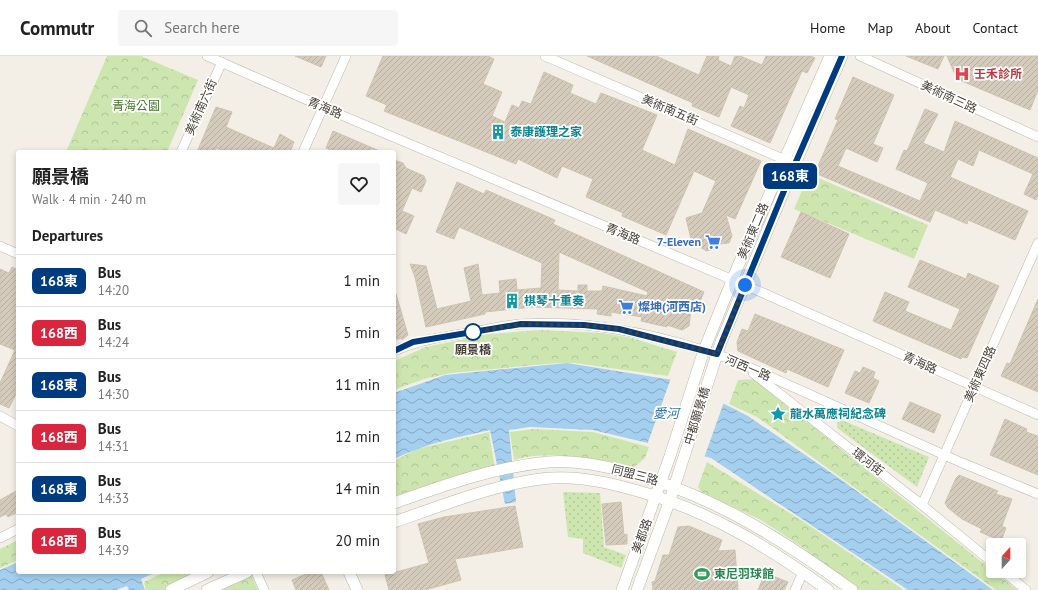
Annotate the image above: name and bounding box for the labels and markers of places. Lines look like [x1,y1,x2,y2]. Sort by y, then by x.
hospital icon: 壬禾診所 [953,65,971,83]
place label: 壬禾診所 [974,66,1022,81]
building icon: 泰康護理之家 [489,123,507,141]
place label: 泰康護理之家 [510,124,582,139]
supermarket icon: 7-Eleven [704,233,722,251]
place label: 7-Eleven [657,234,701,249]
building icon: 棋琴十重奏 [503,292,521,310]
place label: 棋琴十重奏 [524,293,584,308]
supermarket icon: 燦坤(河西店) [617,298,635,316]
place label: 燦坤(河西店) [638,299,706,314]
marker: 願景橋 [464,323,482,341]
place label: 願景橋 [455,342,492,357]
place icon: 龍水萬應祠紀念碑 [769,405,787,423]
place label: 龍水萬應祠紀念碑 [790,406,886,421]
sports icon: 東尼羽球館 [693,565,711,583]
place label: 東尼羽球館 [714,566,774,581]

